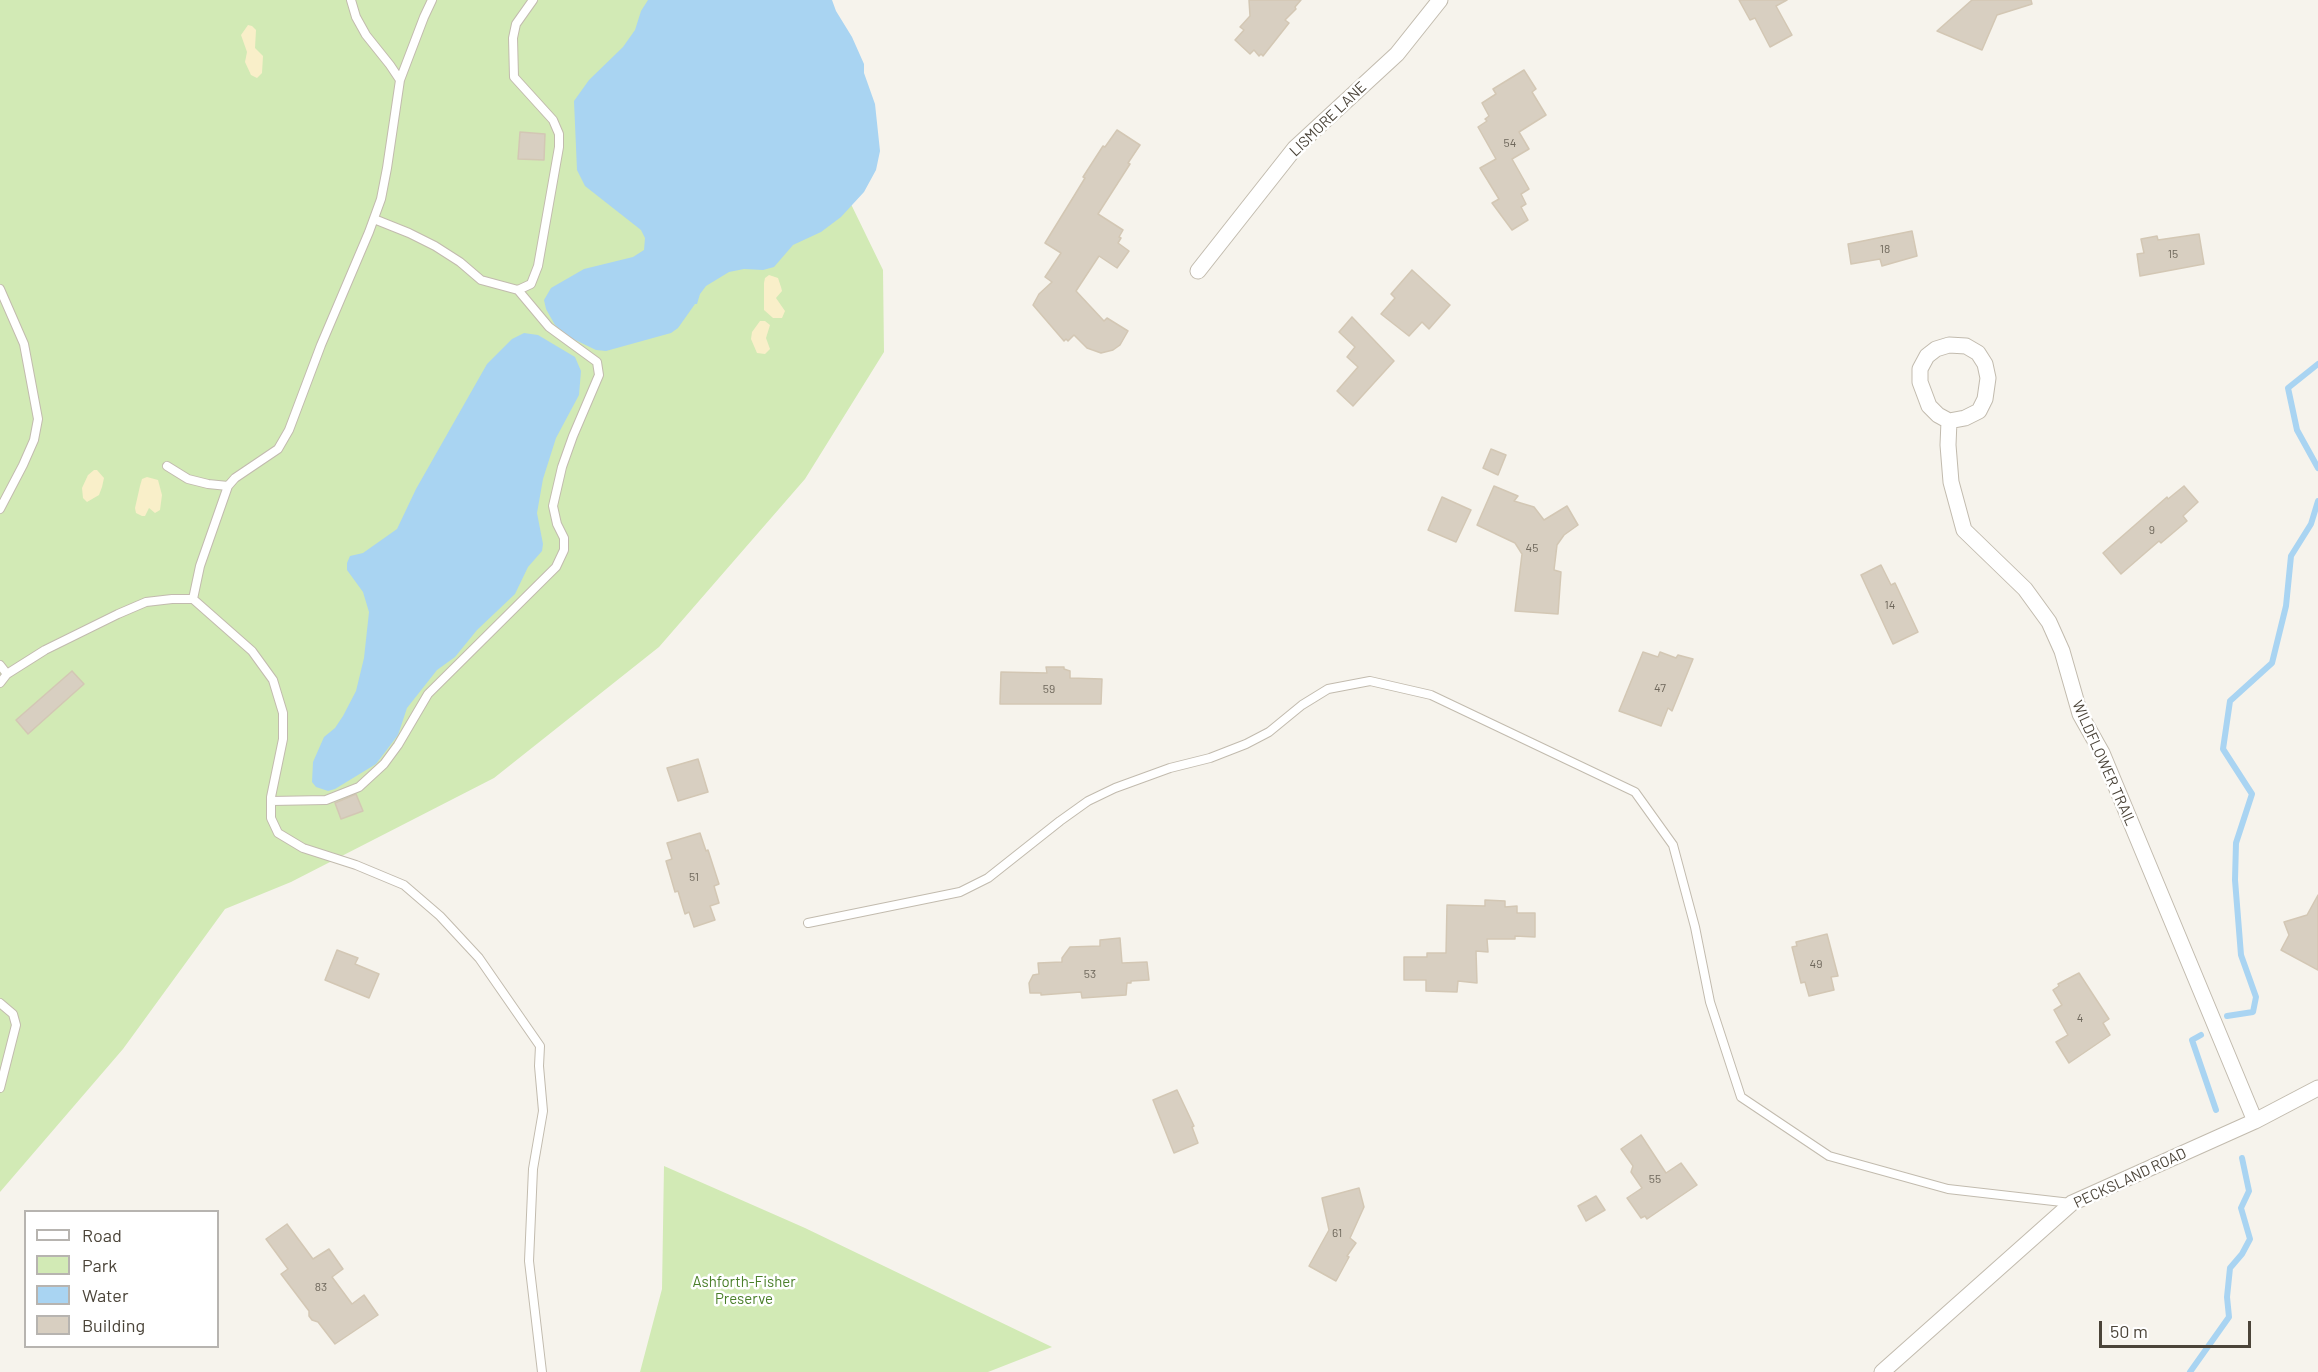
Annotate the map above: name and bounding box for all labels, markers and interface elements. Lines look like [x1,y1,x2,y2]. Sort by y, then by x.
street label: LISMORE LANE [1286,78,1370,160]
house number: 54 [1504,136,1516,150]
house number: 18 [1880,242,1890,256]
house number: 15 [2168,247,2178,261]
house number: 9 [2149,523,2155,537]
house number: 45 [1526,541,1538,555]
house number: 14 [1885,598,1895,612]
house number: 47 [1654,681,1666,695]
house number: 59 [1043,682,1055,696]
street label: WILDFLOWER TRAIL [2068,698,2140,828]
house number: 51 [689,870,699,884]
house number: 49 [1810,957,1822,971]
house number: 53 [1084,967,1096,981]
house number: 4 [2077,1011,2083,1025]
street label: PECKSLAND ROAD [2071,1144,2189,1212]
house number: 55 [1649,1172,1661,1186]
legend [24,1210,219,1348]
text: Road [82,1224,122,1246]
house number: 61 [1332,1226,1342,1240]
text: Park [82,1254,117,1276]
park label: Ashforth-Fisher Preserve [692,1273,796,1308]
house number: 83 [315,1280,327,1294]
text: Water [82,1284,129,1306]
scale bar [2102,1309,2254,1347]
text: Building [82,1314,145,1336]
text: 50 m [2110,1320,2148,1342]

